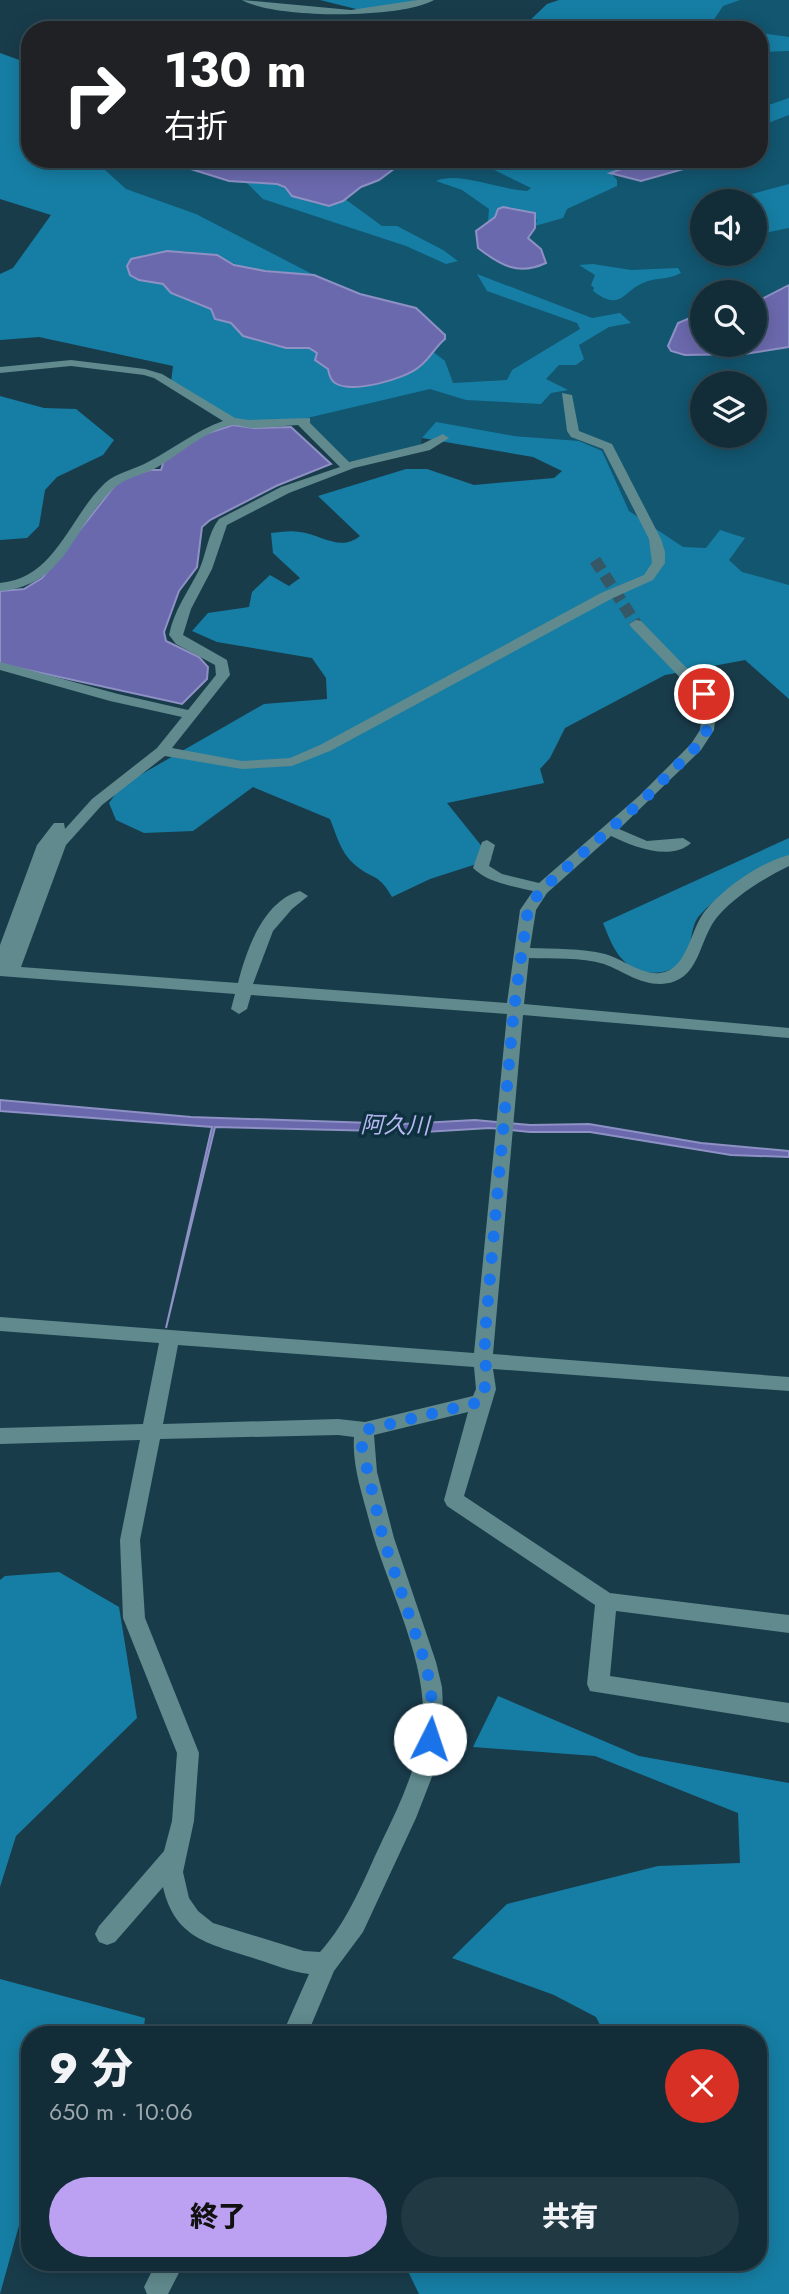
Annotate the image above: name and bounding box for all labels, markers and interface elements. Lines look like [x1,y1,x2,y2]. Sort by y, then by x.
text: 130 m [164,35,307,105]
icon: right [49,49,140,140]
text: 右折 [164,103,228,149]
map controls [690,189,767,448]
button: sound [690,189,767,266]
button: search [690,280,767,357]
button: layers [690,371,767,448]
pin [674,664,734,724]
icon: arrive [685,675,723,713]
water label: 阿久川 [360,1107,433,1143]
position arrow [393,1702,467,1776]
text: 9 分 [49,2038,133,2099]
button: close [665,2049,739,2123]
text: 650 m · 10:06 [49,2095,193,2129]
button: 終了 [49,2177,387,2257]
button: 共有 [401,2177,739,2257]

